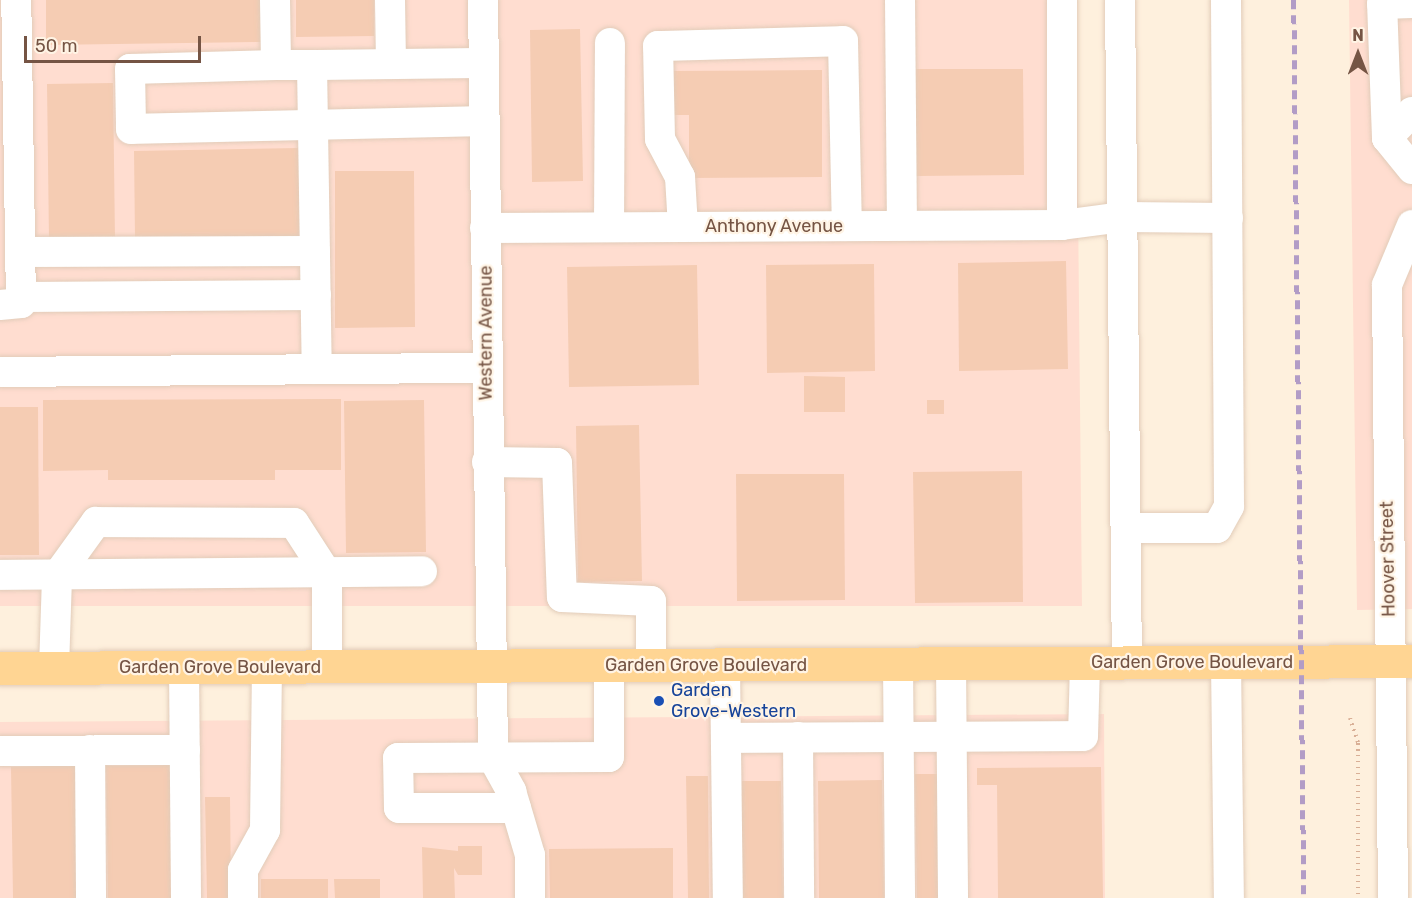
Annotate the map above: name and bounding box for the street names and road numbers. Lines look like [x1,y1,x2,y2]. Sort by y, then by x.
street label: Anthony Avenue [704,215,844,237]
street label: Western Avenue [475,265,497,401]
street label: Hoover Street [1376,501,1400,617]
street label: Garden Grove Boulevard [1091,651,1293,673]
street label: Garden Grove Boulevard [605,654,807,676]
street label: Garden Grove Boulevard [119,656,321,678]

